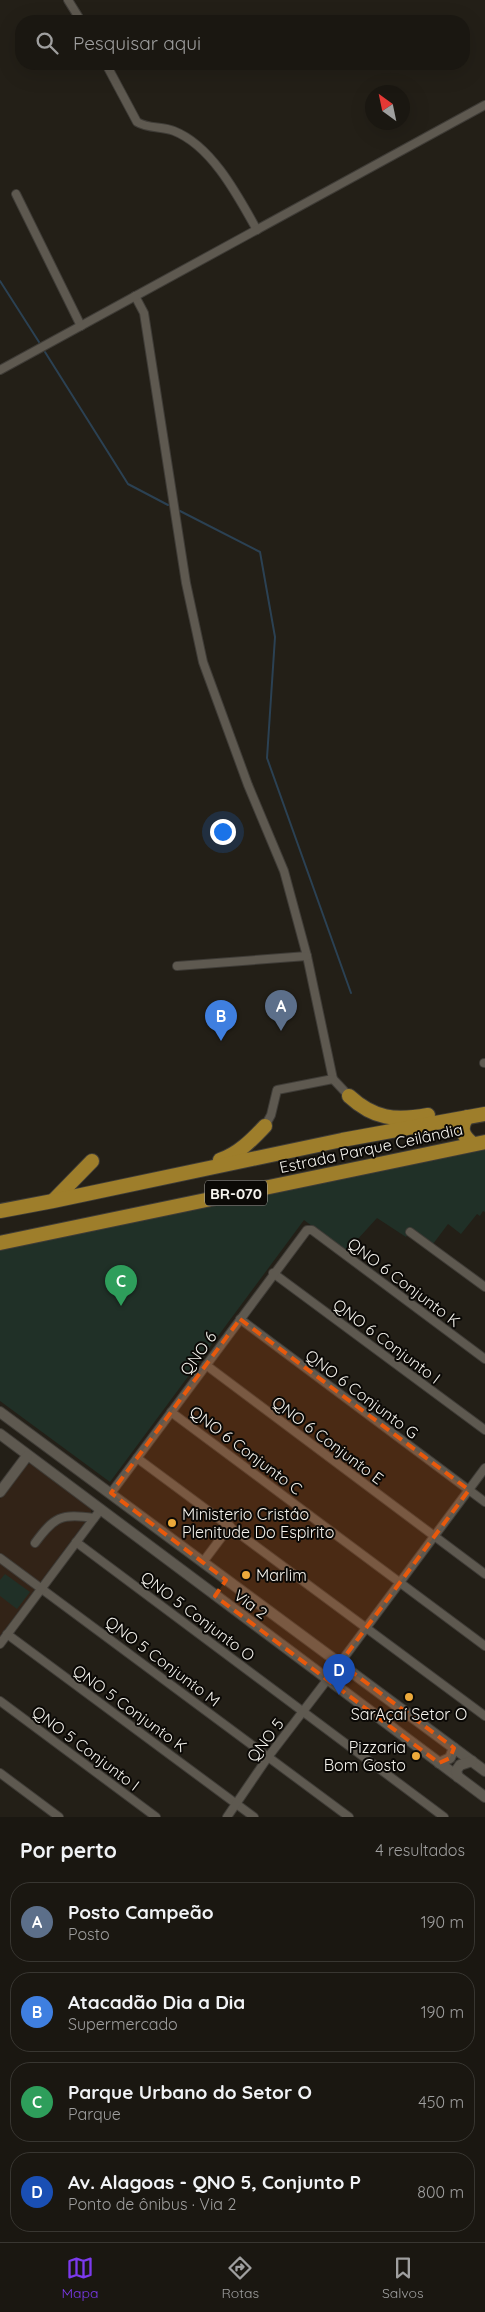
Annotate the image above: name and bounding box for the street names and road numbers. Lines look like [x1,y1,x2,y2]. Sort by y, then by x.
street label: Estrada Parque Ceilândia [277,1119,465,1177]
road number: BR-070 [205,1180,267,1206]
street label: QNO 6 Conjunto K [344,1233,464,1331]
street label: QNO 6 Conjunto I [329,1294,445,1388]
street label: QNO 6 [175,1327,221,1379]
street label: QNO 6 Conjunto G [302,1345,422,1443]
street label: QNO 6 Conjunto E [268,1392,388,1488]
street label: QNO 6 Conjunto C [186,1401,306,1499]
street label: QNO 5 Conjunto O [137,1567,259,1665]
street label: Via 2 [230,1585,272,1623]
street label: QNO 5 Conjunto M [102,1611,224,1711]
street label: QNO 5 Conjunto K [69,1660,191,1756]
street label: QNO 5 Conjunto I [28,1701,144,1795]
street label: QNO 5 [242,1714,288,1766]

